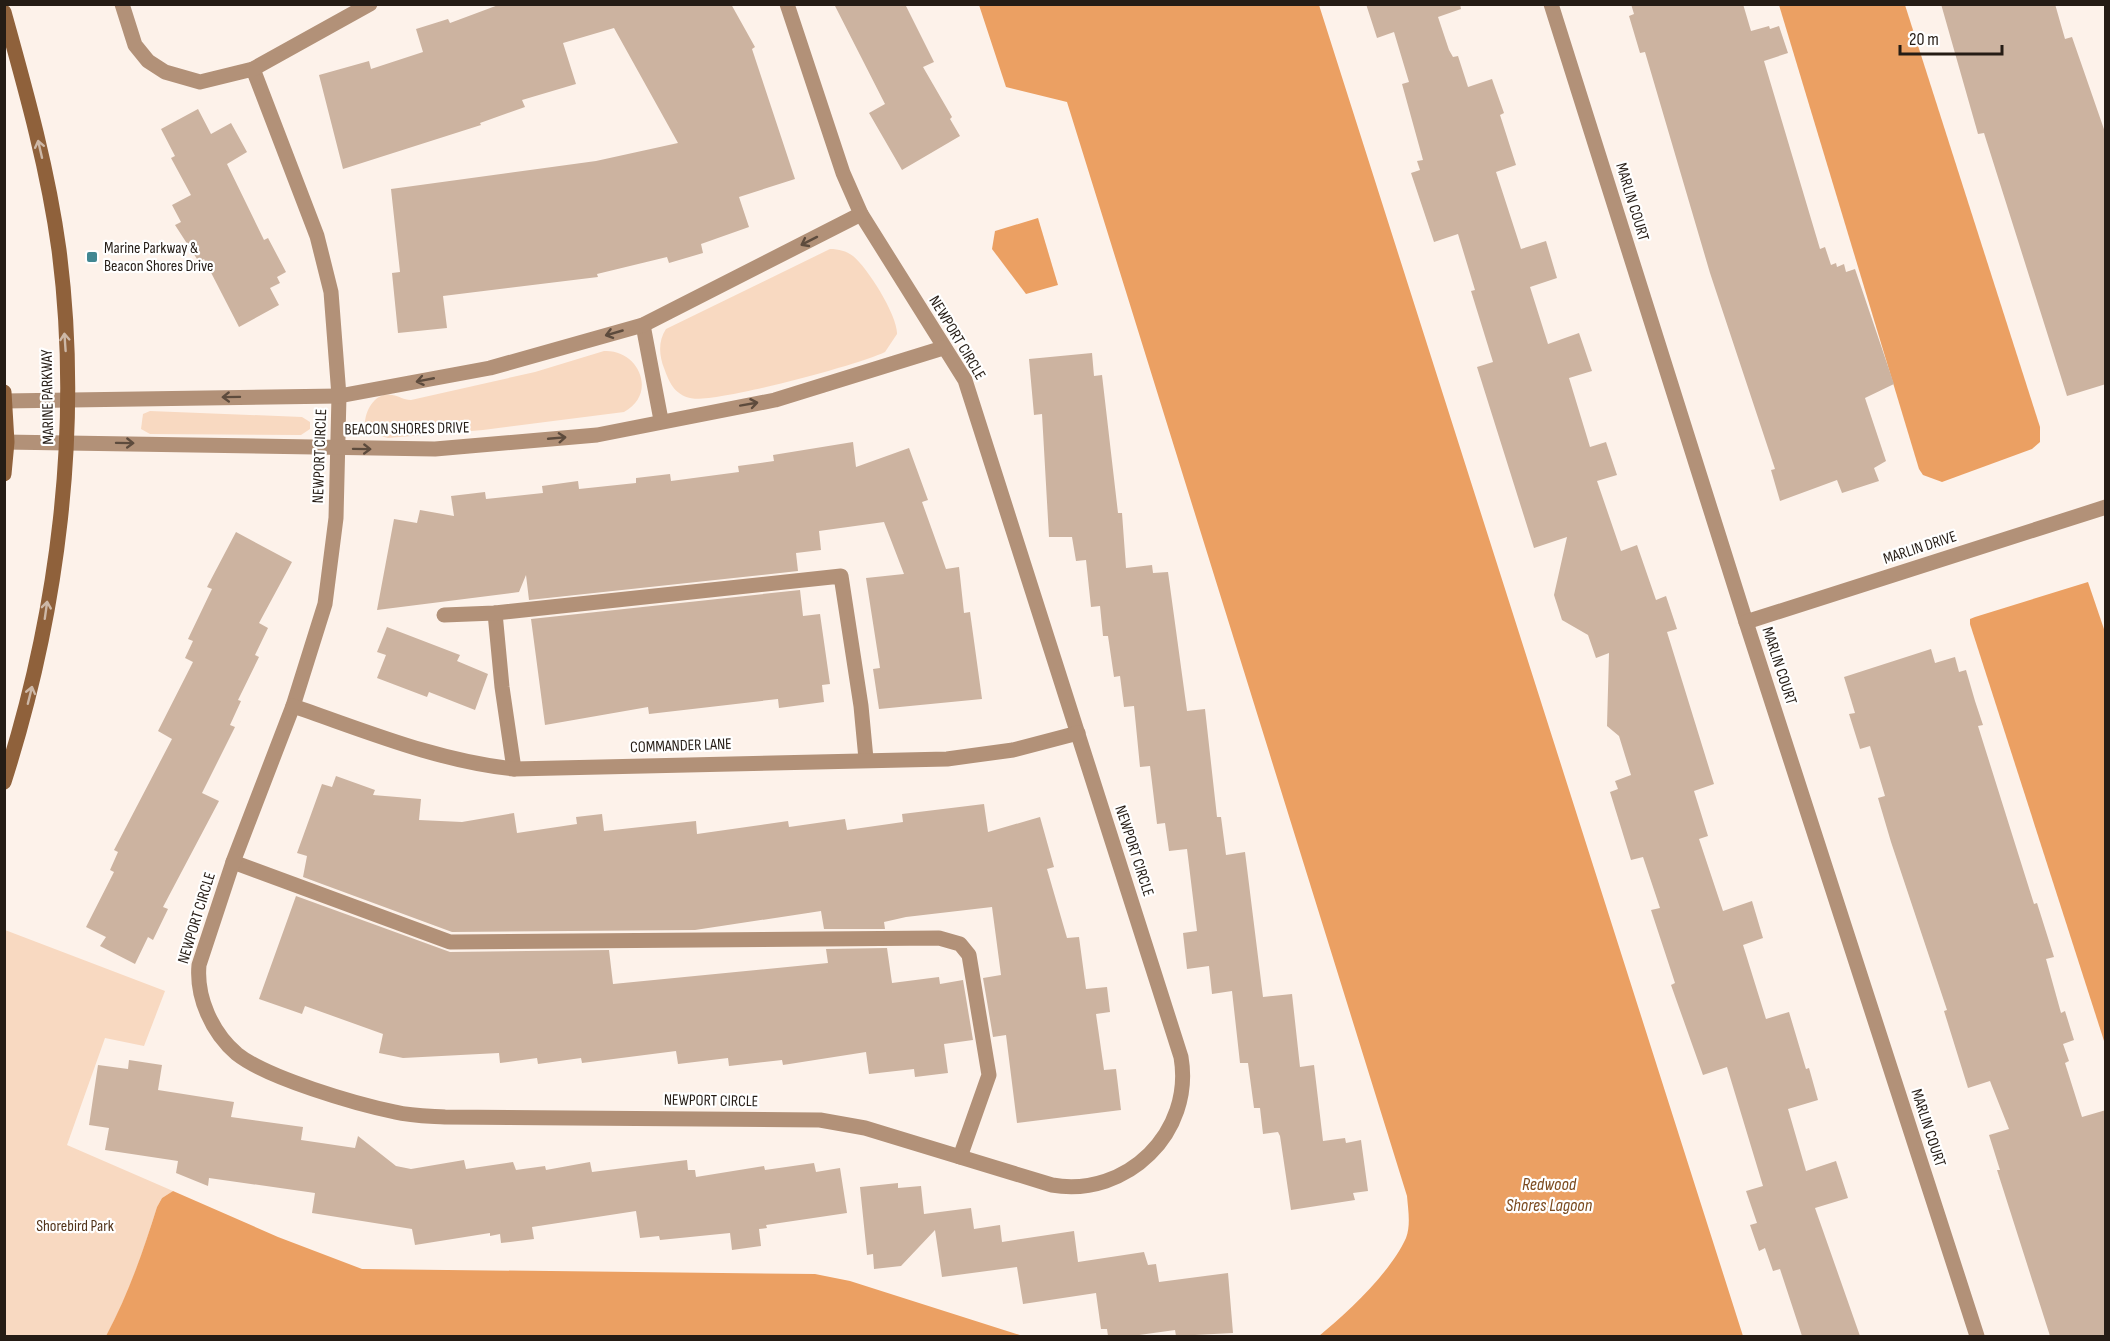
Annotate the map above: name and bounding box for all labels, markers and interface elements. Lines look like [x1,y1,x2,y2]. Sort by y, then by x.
scale bar [1900,18,2002,56]
text: 20 m [1909,29,1939,50]
one-way arrow [34,140,46,159]
street label: MARLIN COURT [1611,161,1653,244]
one-way arrow [800,236,818,247]
place label: Marine Parkway & Beacon Shores Drive [104,239,213,276]
marker: Marine Parkway & Beacon Shores Drive [85,250,99,264]
street label: NEWPORT CIRCLE [925,293,989,383]
one-way arrow [605,328,624,339]
one-way arrow [60,332,71,352]
street label: MARINE PARKWAY [38,349,58,445]
one-way arrow [415,375,435,386]
one-way arrow [222,392,242,403]
one-way arrow [738,399,758,410]
street label: NEWPORT CIRCLE [309,408,331,504]
street label: BEACON SHORES DRIVE [344,418,470,440]
one-way arrow [546,432,566,443]
one-way arrow [115,437,135,449]
one-way arrow [352,443,372,454]
street label: MARLIN DRIVE [1881,527,1959,569]
one-way arrow [40,601,51,620]
street label: MARLIN COURT [1757,625,1801,708]
one-way arrow [25,686,37,705]
street label: COMMANDER LANE [630,735,732,757]
street label: NEWPORT CIRCLE [1110,803,1158,899]
street label: NEWPORT CIRCLE [174,870,220,966]
street label: MARLIN COURT [1906,1087,1950,1170]
street label: NEWPORT CIRCLE [664,1091,758,1111]
water label: Redwood Shores Lagoon [1506,1174,1593,1216]
park label: Shorebird Park [36,1217,114,1236]

